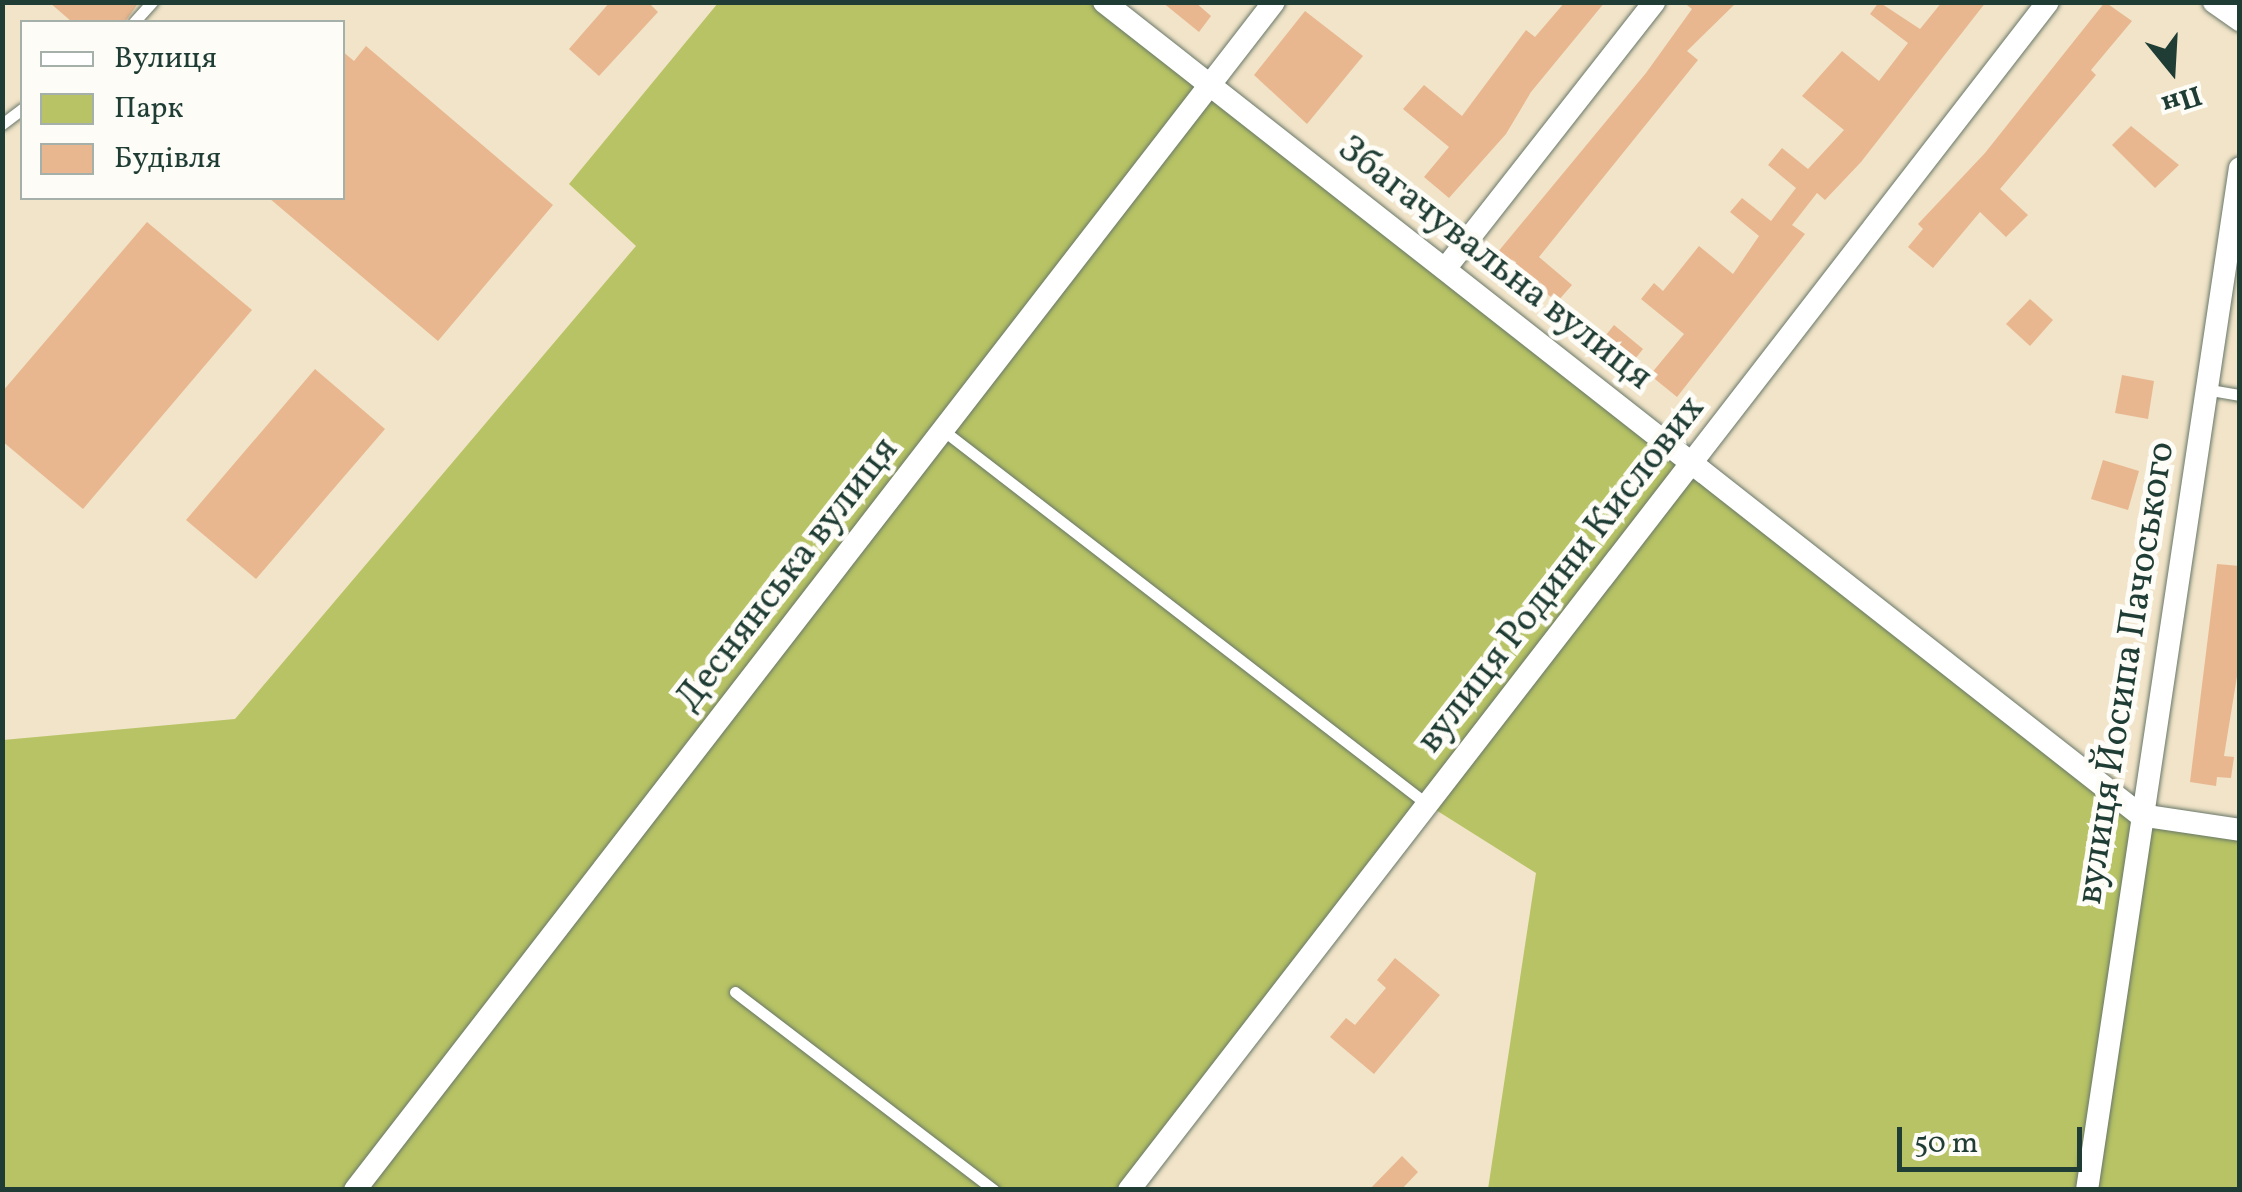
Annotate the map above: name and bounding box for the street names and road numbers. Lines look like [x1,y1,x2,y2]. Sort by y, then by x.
street label: Збагачувальна вулиця [1328,127,1660,401]
street label: вулиця Родини Кислових [1408,387,1716,763]
street label: Деснянська вулиця [667,429,909,721]
street label: вулиця Йосипа Пачоського [2068,439,2186,907]

